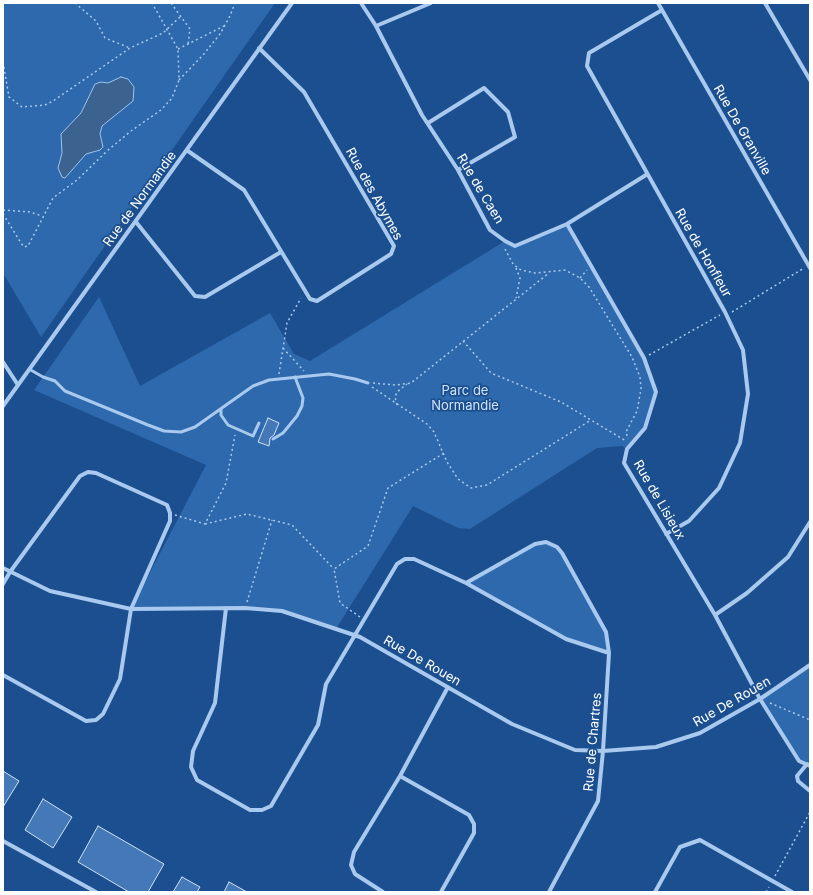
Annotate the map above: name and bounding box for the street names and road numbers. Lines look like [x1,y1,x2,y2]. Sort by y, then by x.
street label: Rue De Granville [710,82,774,178]
street label: Rue des Abymes [342,145,406,243]
street label: Rue de Normandie [100,148,180,250]
street label: Rue de Caen [453,151,507,227]
street label: Rue de Honfleur [671,206,735,300]
street label: Rue de Lisieux [630,457,688,543]
street label: Rue De Rouen [381,633,463,689]
street label: Rue De Rouen [691,674,773,730]
street label: Rue de Chartres [581,692,605,792]

